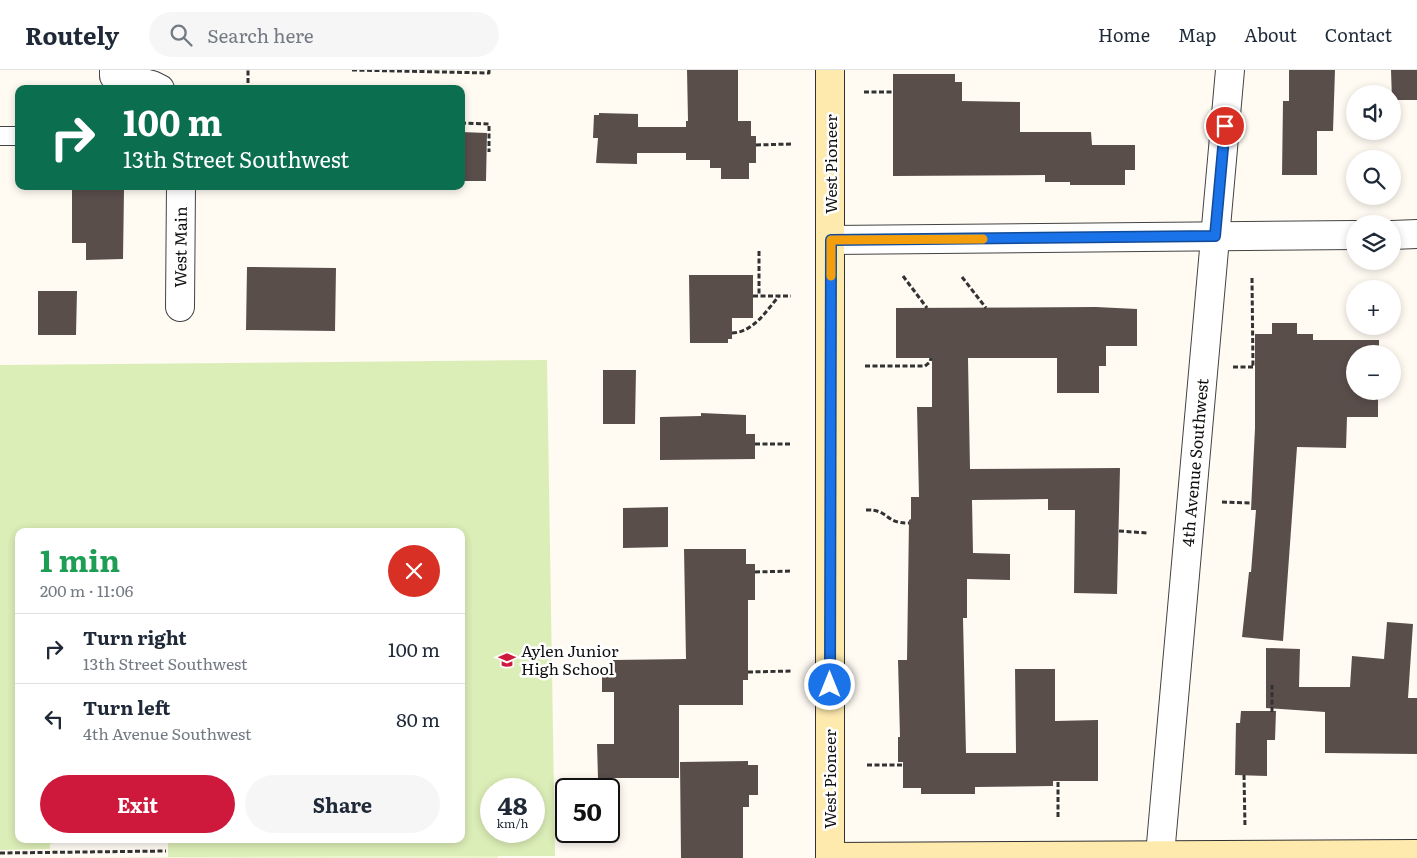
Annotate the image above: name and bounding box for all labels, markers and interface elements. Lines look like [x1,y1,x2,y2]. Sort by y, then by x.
search box [149,12,499,57]
text: Routely [25,17,119,52]
icon: search [167,21,195,49]
text: Search here [207,21,314,49]
text: Home [1098,21,1150,48]
text: Map [1178,21,1216,48]
text: About [1244,21,1297,48]
text: Contact [1325,21,1392,48]
map controls [1346,85,1401,400]
button: sound [1346,85,1401,140]
text: 100 m [123,95,223,147]
icon: right [40,105,105,170]
pin [1204,105,1246,147]
icon: arrive [1211,112,1239,140]
street label: West Pioneer [818,114,842,214]
text: 13th Street Southwest [123,142,349,175]
button: search [1346,150,1401,205]
street label: West Main [167,206,192,288]
button: layers [1346,215,1401,270]
button: + [1346,280,1401,335]
button: − [1346,345,1401,400]
street label: 4th Avenue Southwest [1175,377,1213,548]
text: 1 min [40,537,120,581]
button: close [388,545,440,597]
text: 200 m · 11:06 [40,578,133,602]
text: Turn right [83,623,187,651]
icon: right [40,635,68,663]
text: 100 m [388,635,440,663]
place label: Aylen Junior High School [521,638,619,680]
school or university icon: Aylen Junior High School [497,650,517,670]
text: 13th Street Southwest [83,651,248,675]
position arrow [803,658,855,710]
text: Turn left [83,693,170,721]
icon: left [40,705,68,733]
text: 80 m [396,705,440,733]
text: 4th Avenue Southwest [83,721,252,745]
street label: West Pioneer [817,729,841,829]
button: Exit [40,775,235,833]
button: Share [245,775,440,833]
speed limit sign: 50 [555,778,620,843]
text: 48 [498,786,527,823]
text: km/h [497,814,528,832]

